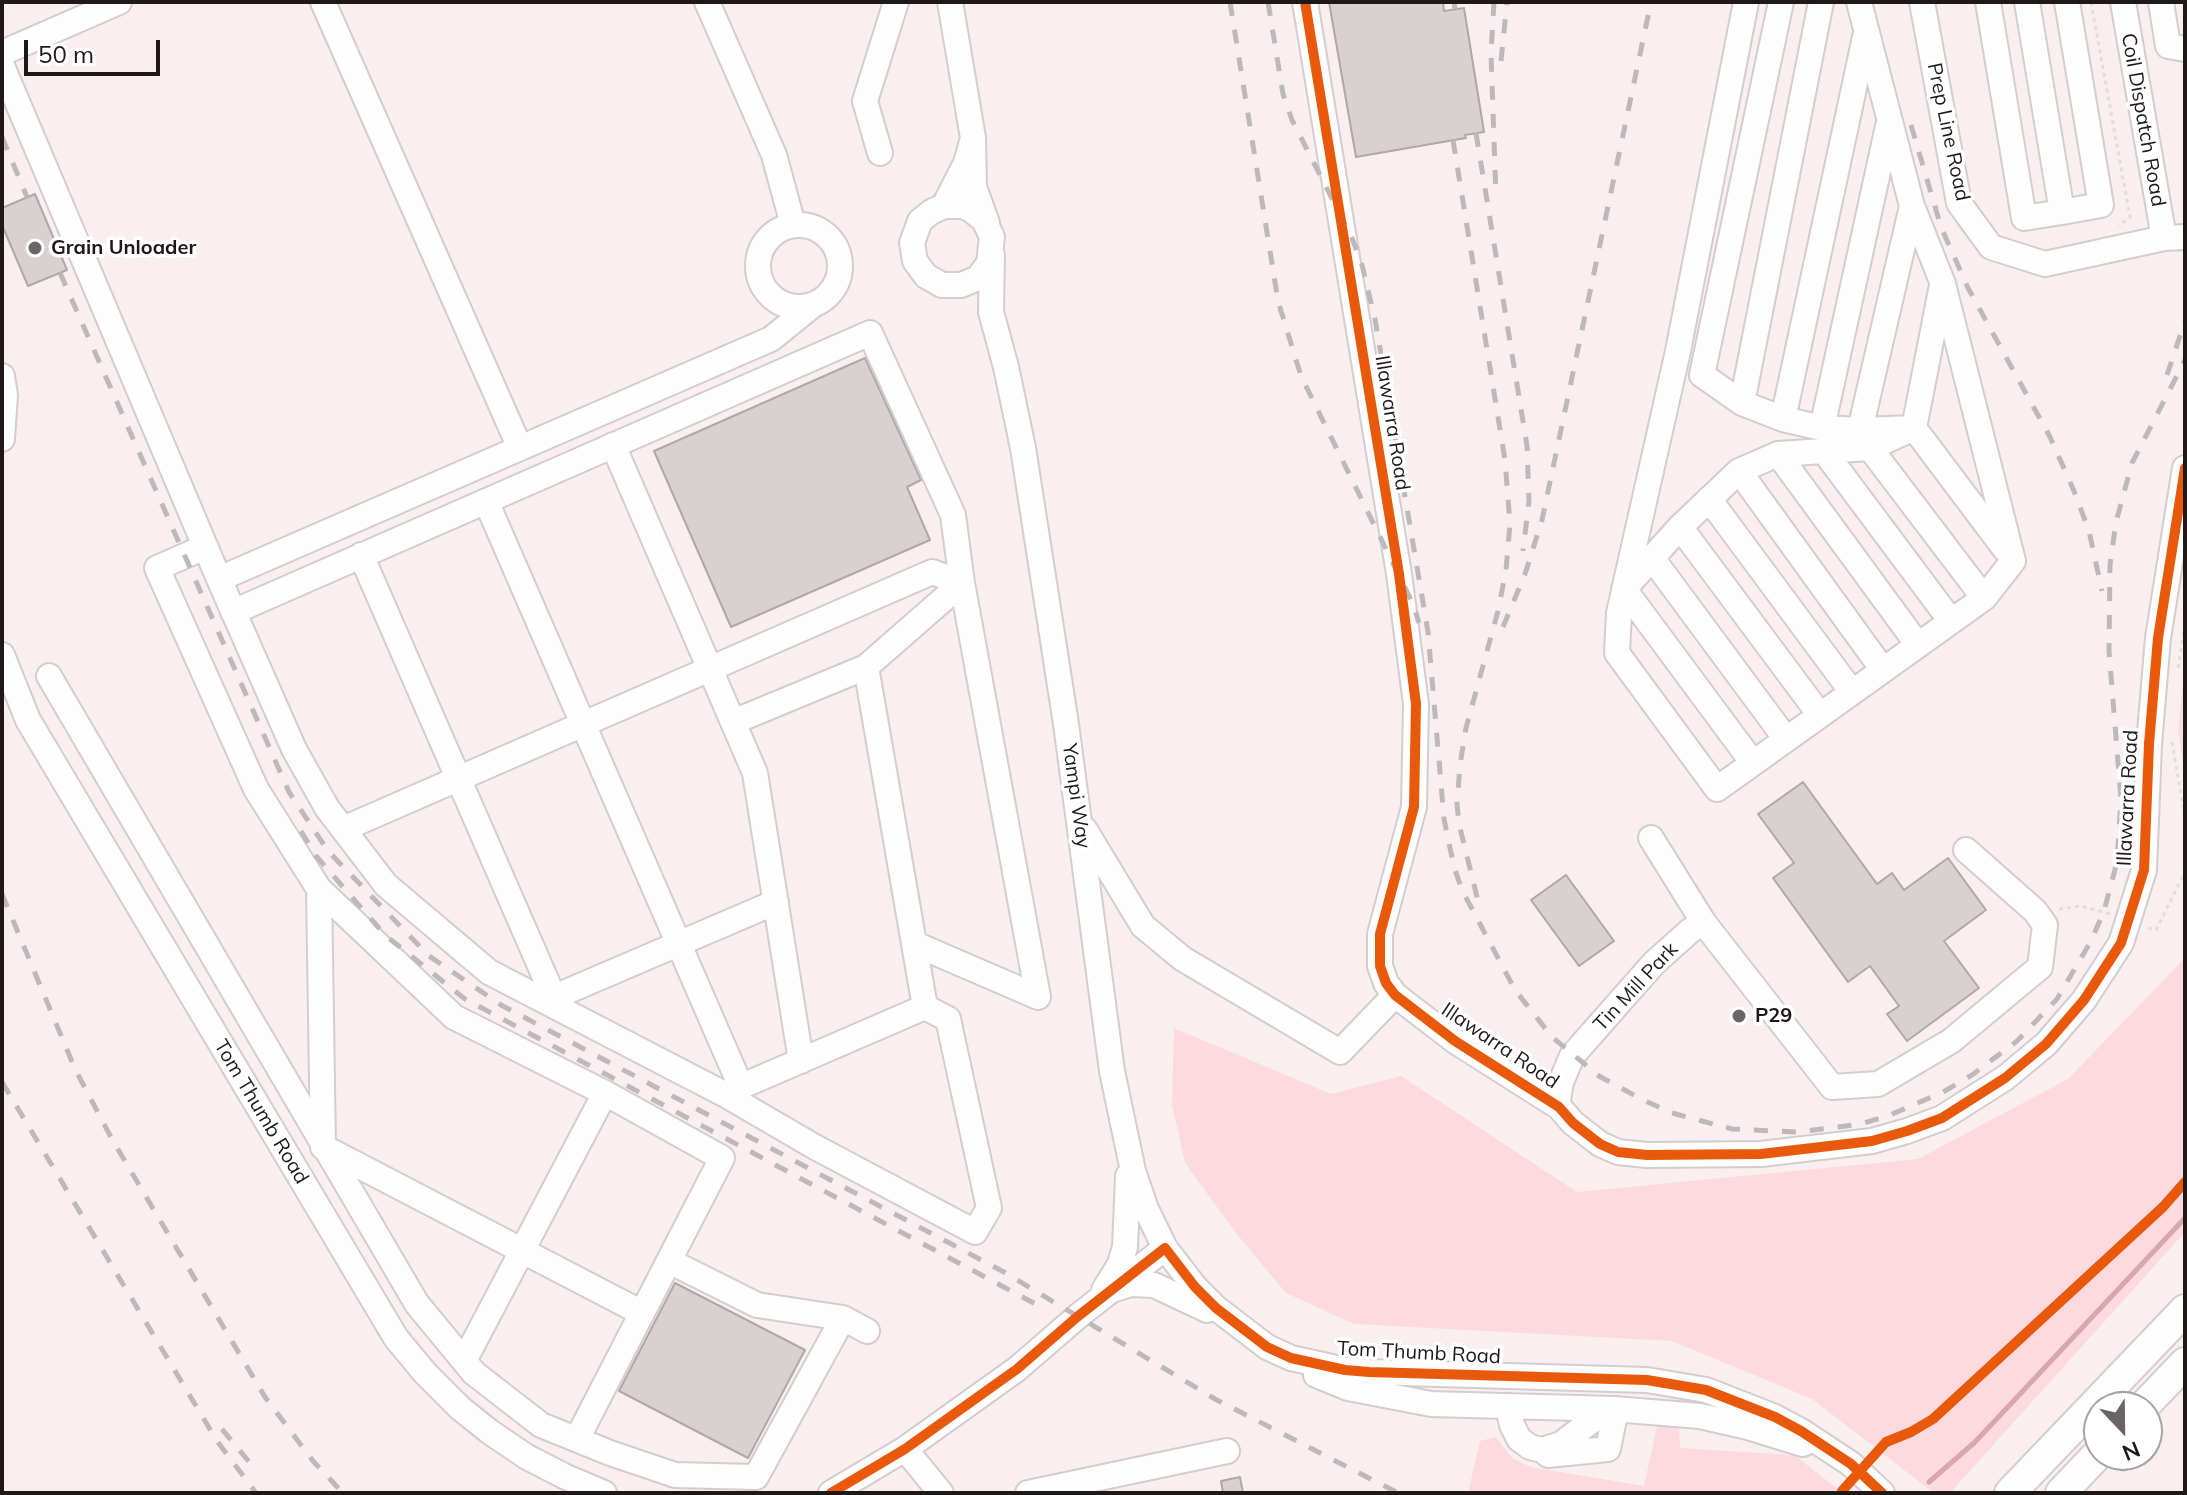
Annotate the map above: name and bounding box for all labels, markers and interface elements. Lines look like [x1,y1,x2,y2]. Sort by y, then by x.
scale bar [28,24,164,74]
street label: Coil Dispatch Road [2116,31,2170,209]
text: 50 m [38,39,94,69]
street label: Prep Line Road [1922,61,1974,203]
place label: Grain Unloader [51,236,196,260]
marker: Grain Unloader [26,239,44,257]
street label: Illawarra Road [1369,354,1415,492]
street label: Illawarra Road [2112,729,2144,867]
street label: Yampi Way [1057,742,1095,850]
street label: Tin Mill Park [1589,938,1683,1036]
street label: Illawarra Road [1437,998,1563,1094]
place label: P29 [1755,1004,1792,1028]
marker: P29 [1730,1007,1748,1025]
street label: Tom Thumb Road [209,1036,313,1188]
street label: Tom Thumb Road [1337,1337,1501,1369]
north arrow [2083,1391,2163,1471]
text: N [2118,1435,2144,1467]

